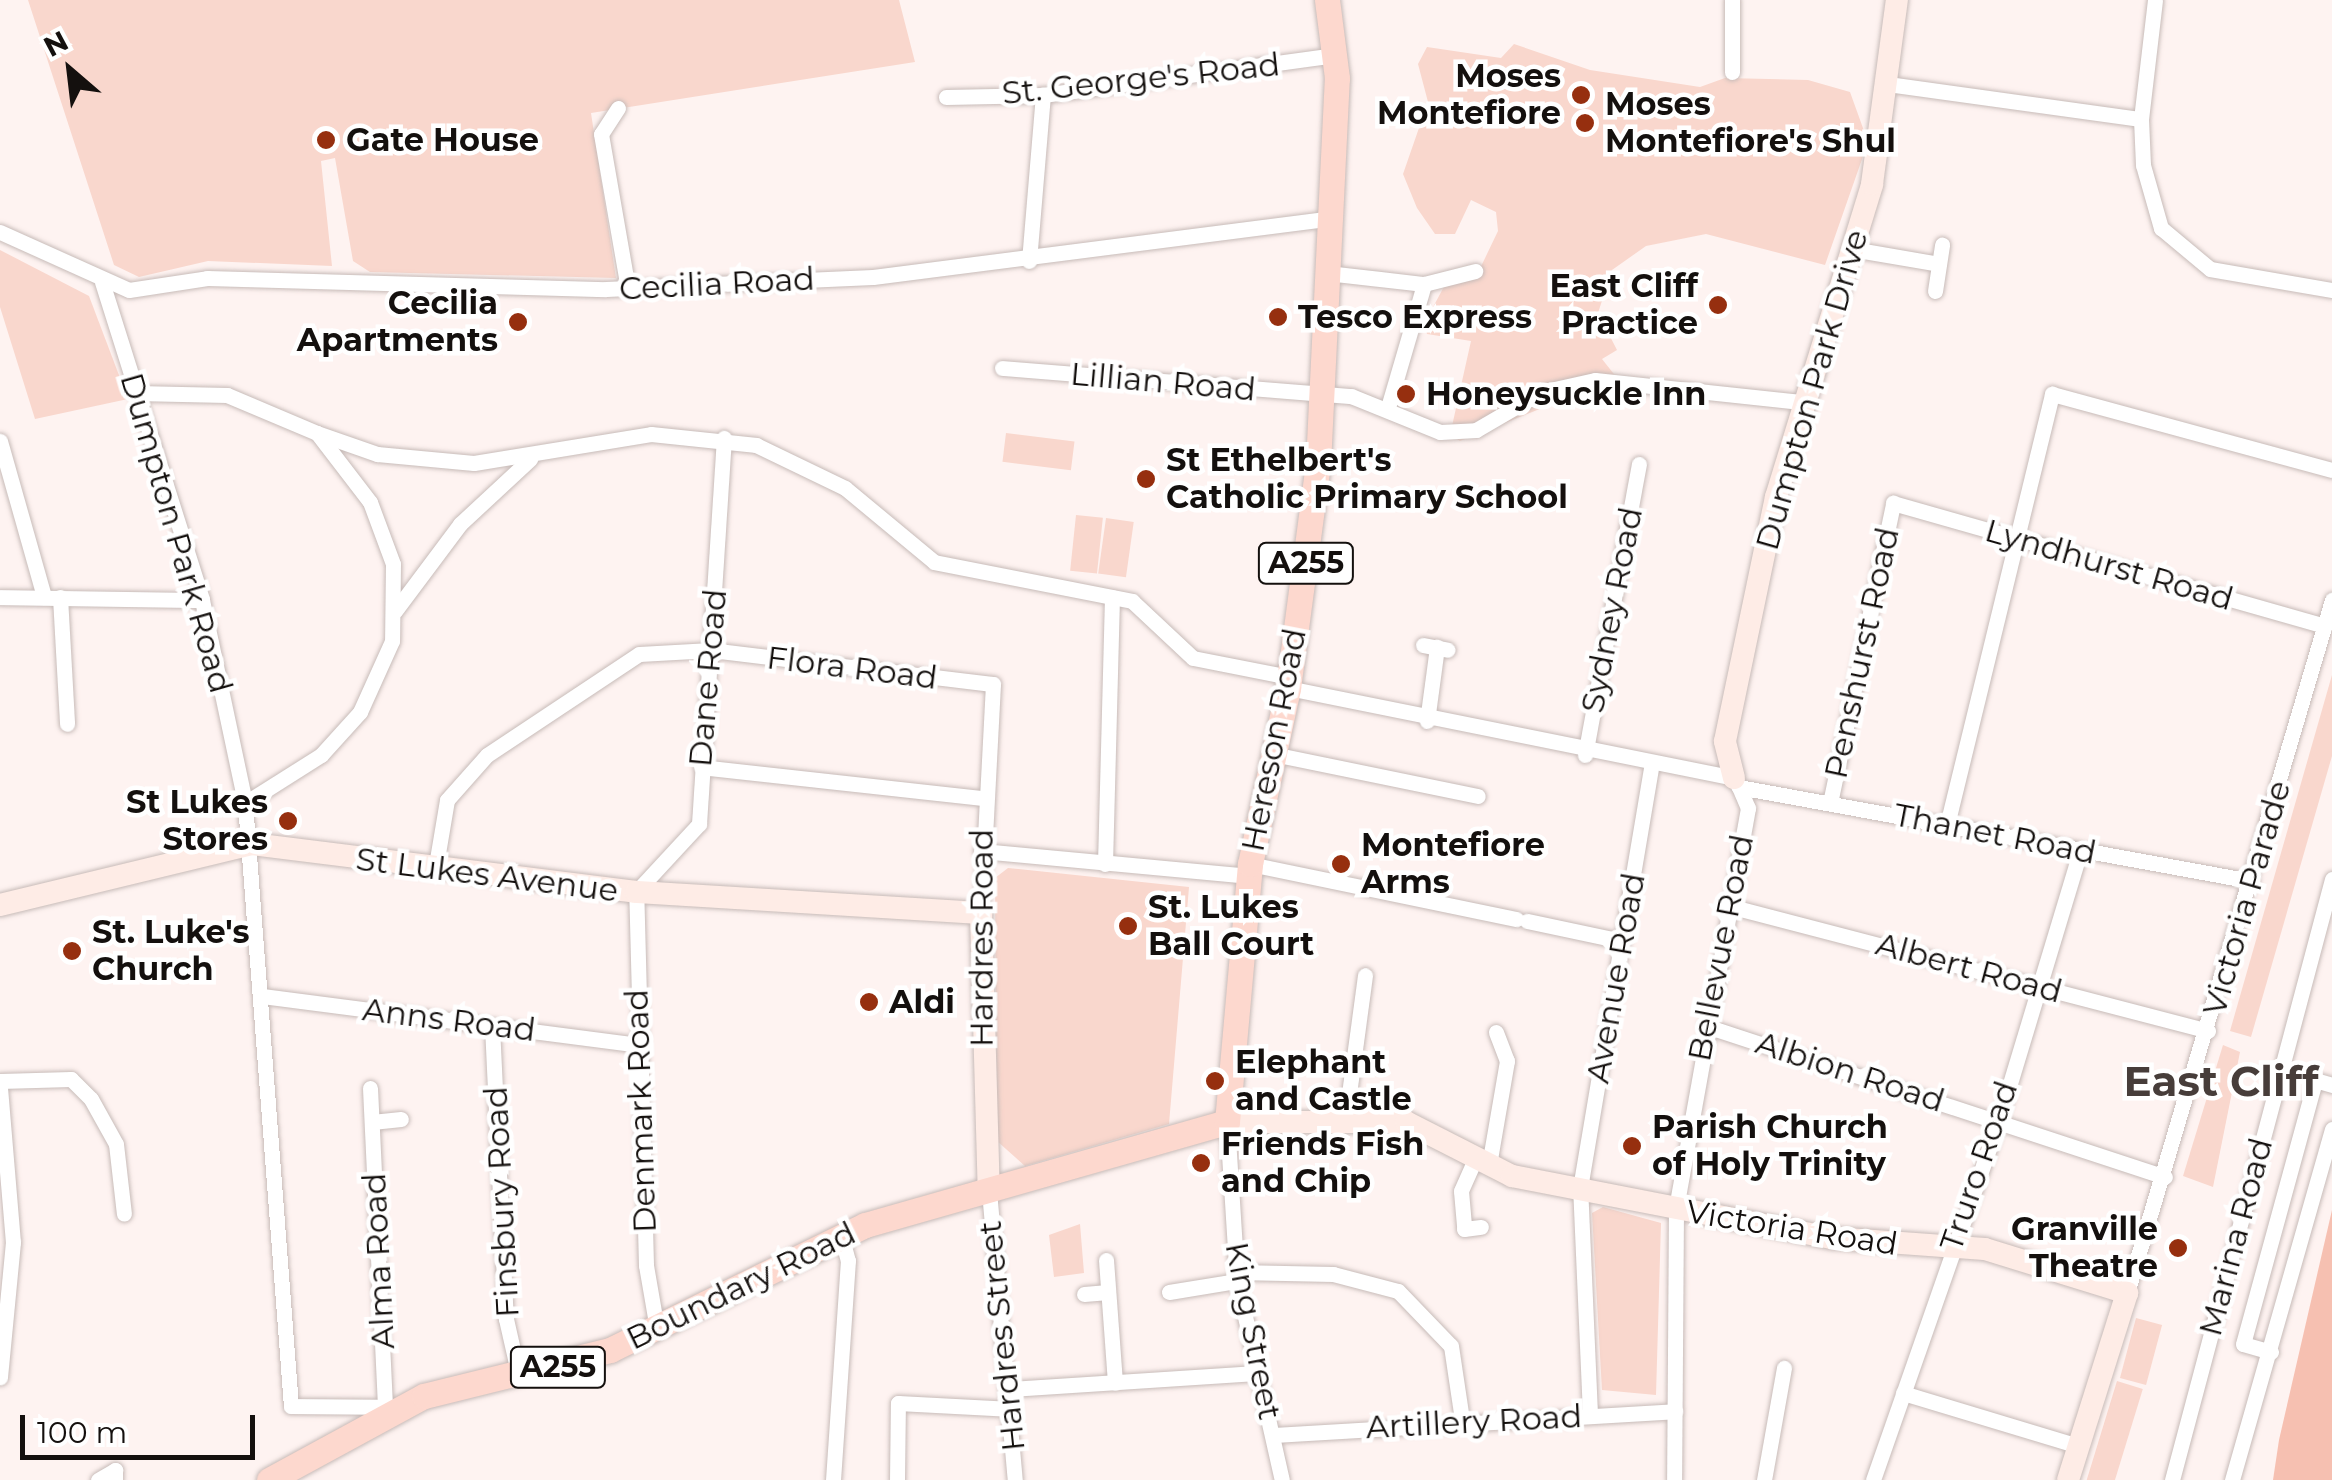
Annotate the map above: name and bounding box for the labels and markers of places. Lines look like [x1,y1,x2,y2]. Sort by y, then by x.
place label: Moses Montefiore [1377,58,1561,133]
marker: Moses Montefiore [1570,84,1592,106]
place label: Moses Montefiore's Shul [1605,86,1896,161]
marker: Moses Montefiore's Shul [1574,112,1596,134]
place label: Gate House [346,121,539,159]
marker: Gate House [315,129,337,151]
place label: East Cliff Practice [1549,268,1698,343]
place label: Cecilia Apartments [297,285,498,360]
marker: East Cliff Practice [1707,294,1729,316]
place label: Tesco Express [1298,298,1532,336]
marker: Tesco Express [1267,306,1289,328]
marker: Cecilia Apartments [507,311,529,333]
place label: Honeysuckle Inn [1426,375,1706,413]
marker: Honeysuckle Inn [1395,383,1417,405]
place label: St Ethelbert's Catholic Primary School [1166,442,1568,517]
marker: St Ethelbert's Catholic Primary School [1135,468,1157,490]
place label: St Lukes Stores [126,784,268,859]
marker: St Lukes Stores [277,810,299,832]
place label: Montefiore Arms [1361,827,1545,902]
marker: Montefiore Arms [1330,853,1352,875]
place label: St. Lukes Ball Court [1148,889,1314,964]
place label: St. Luke's Church [92,914,250,989]
marker: St. Lukes Ball Court [1117,915,1139,937]
marker: St. Luke's Church [61,940,83,962]
place label: Aldi [889,983,955,1021]
marker: Aldi [858,991,880,1013]
place label: Elephant and Castle [1235,1044,1412,1119]
marker: Elephant and Castle [1204,1070,1226,1092]
place label: Parish Church of Holy Trinity [1652,1109,1888,1184]
place label: Friends Fish and Chip [1221,1126,1424,1201]
marker: Parish Church of Holy Trinity [1621,1135,1643,1157]
marker: Friends Fish and Chip [1190,1152,1212,1174]
place label: Granville Theatre [2011,1211,2158,1286]
marker: Granville Theatre [2167,1237,2189,1259]

